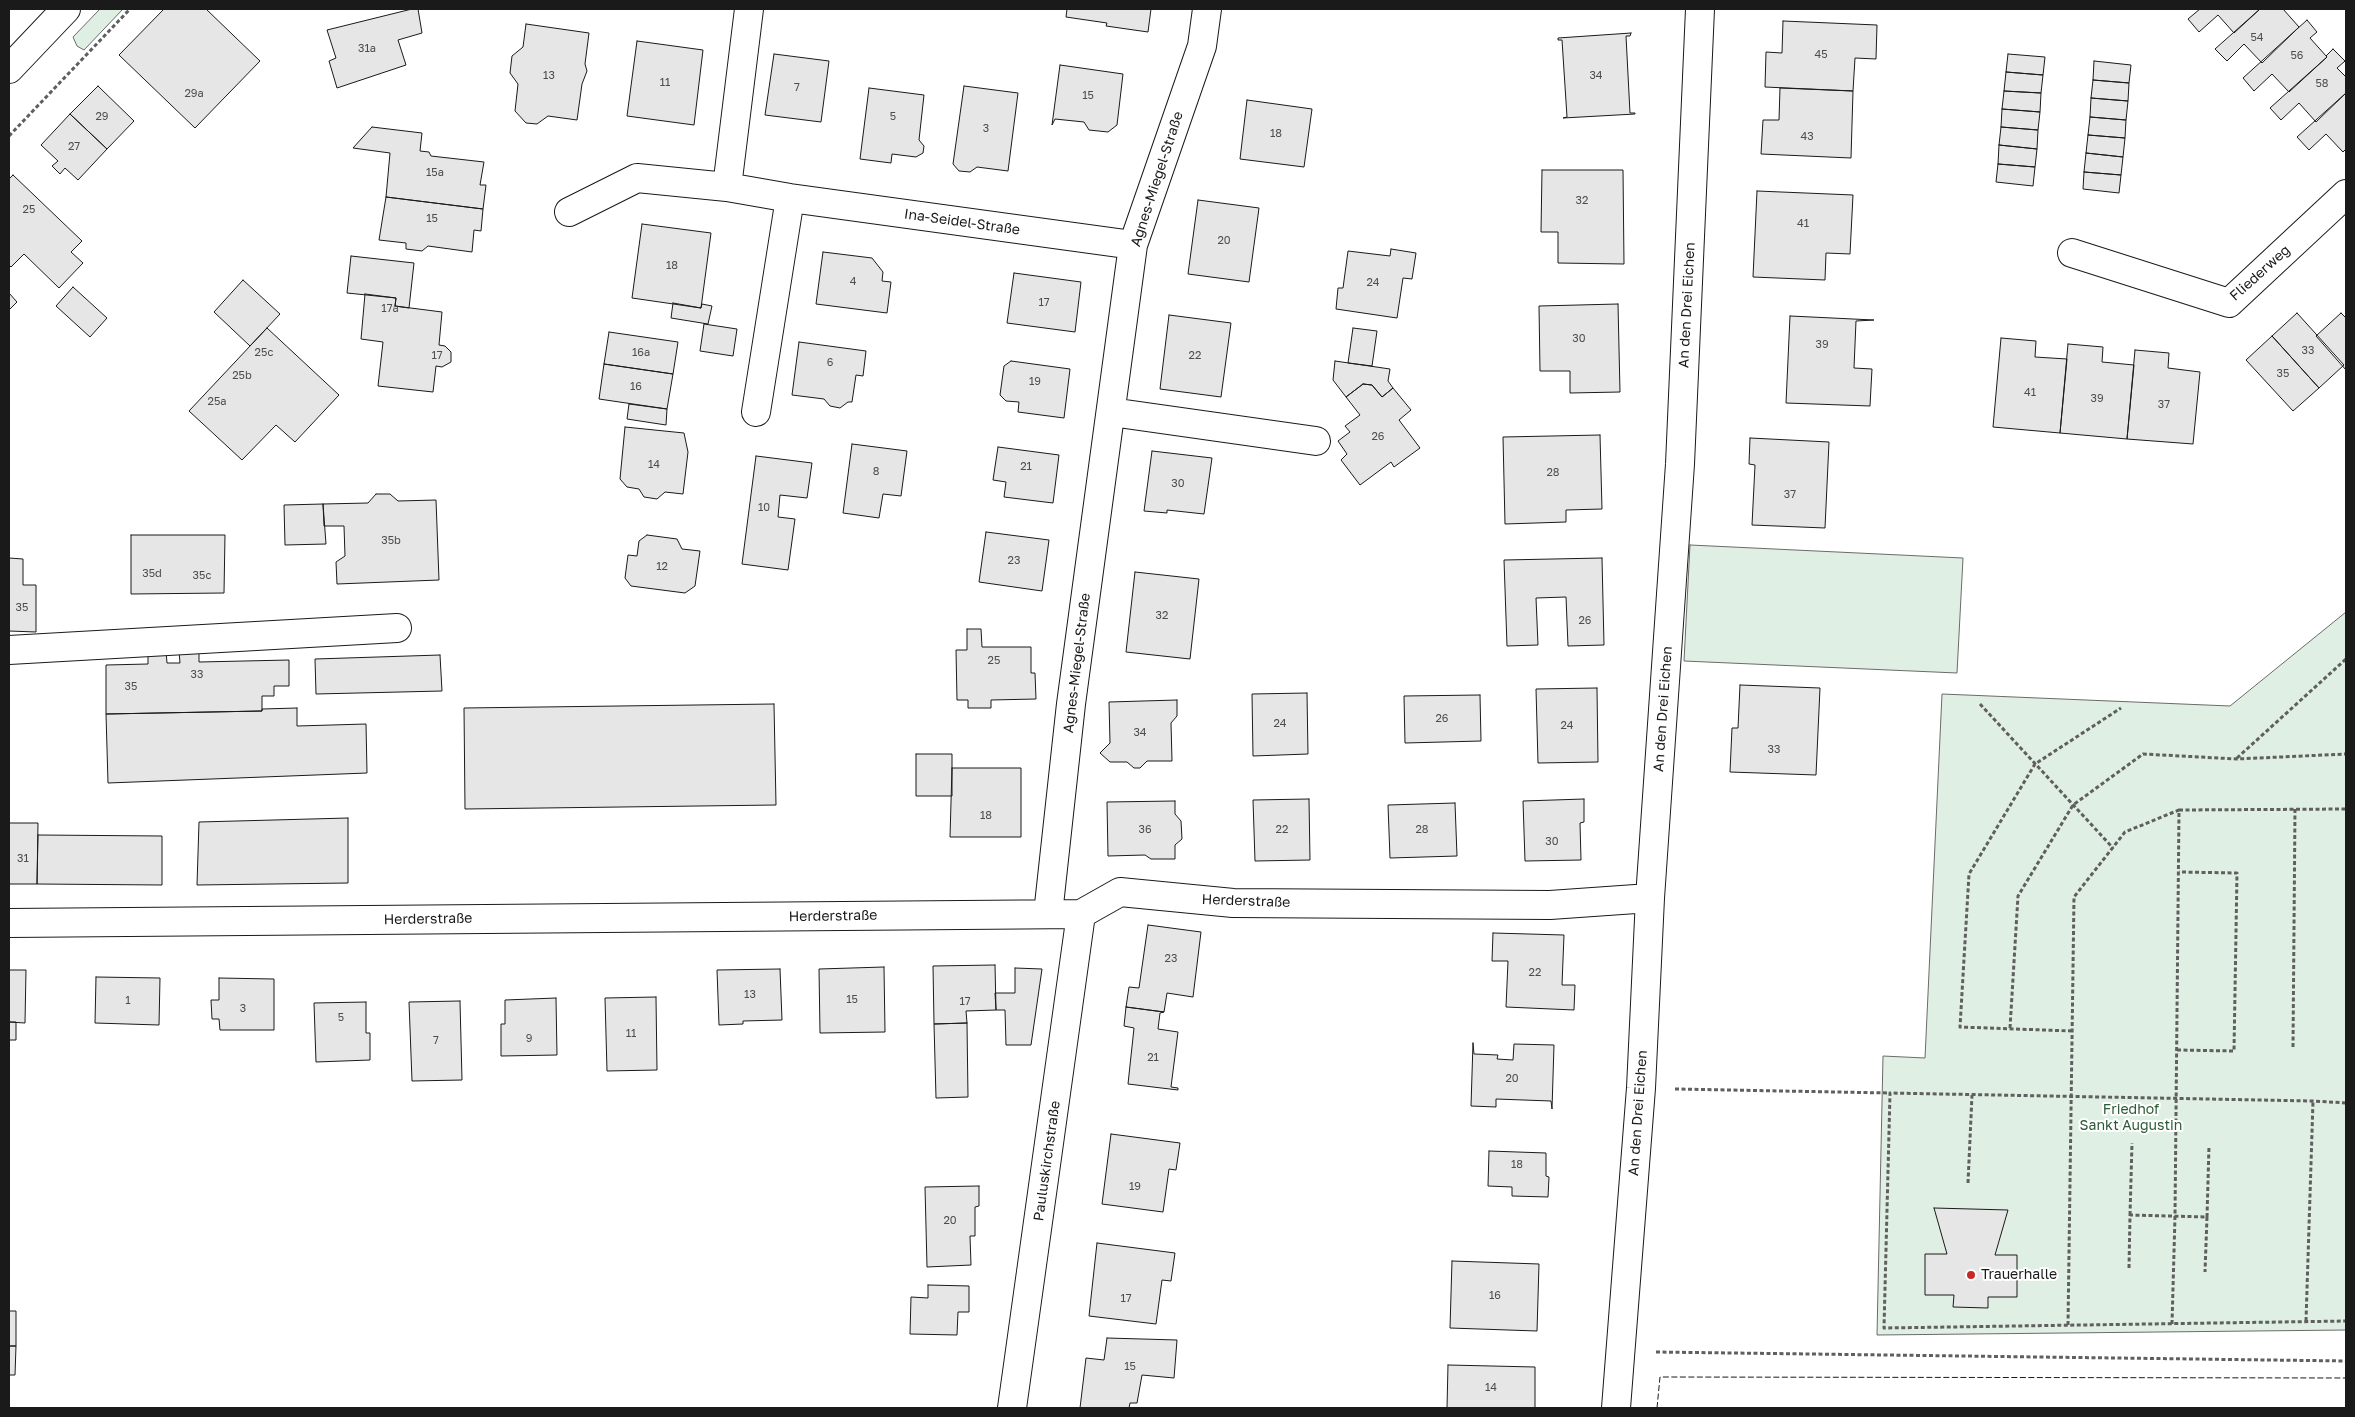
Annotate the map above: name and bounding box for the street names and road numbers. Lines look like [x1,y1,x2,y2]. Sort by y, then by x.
street label: Agnes-Miegel-Straße [1127,109,1187,249]
street label: Ina-Seidel-Straße [903,206,1021,238]
street label: An den Drei Eichen [1675,242,1699,368]
street label: Fliederweg [2226,242,2294,304]
street label: Agnes-Miegel-Straße [1060,592,1094,734]
street label: An den Drei Eichen [1650,646,1676,772]
street label: Herderstraße [1201,891,1291,911]
street label: Herderstraße [788,907,878,925]
street label: Herderstraße [383,910,473,928]
street label: An den Drei Eichen [1625,1050,1651,1176]
street label: Pauluskirchstraße [1030,1100,1064,1222]

